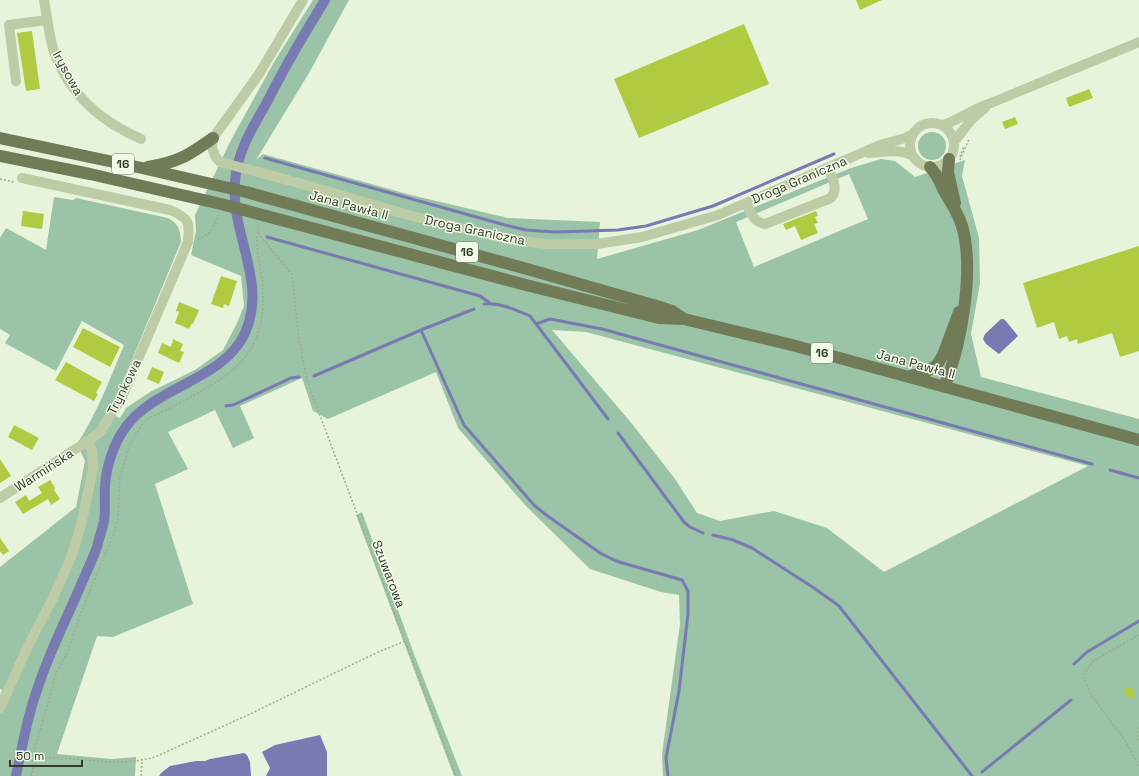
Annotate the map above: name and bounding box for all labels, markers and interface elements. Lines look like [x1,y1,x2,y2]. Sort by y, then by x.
street label: Irysowa [49,48,87,99]
street label: Droga Graniczna [749,152,850,208]
road number: 16 [112,154,134,174]
street label: Jana Pawła II [308,186,390,224]
street label: Droga Graniczna [423,211,527,249]
road number: 16 [456,242,478,262]
road number: 16 [811,343,833,363]
street label: Jana Pawła II [875,345,957,383]
street label: Trynkowa [103,356,145,418]
street label: Warmińska [11,444,77,495]
street label: Szuwarowa [368,538,410,611]
scale bar [10,742,82,768]
text: 50 m [16,748,44,764]

